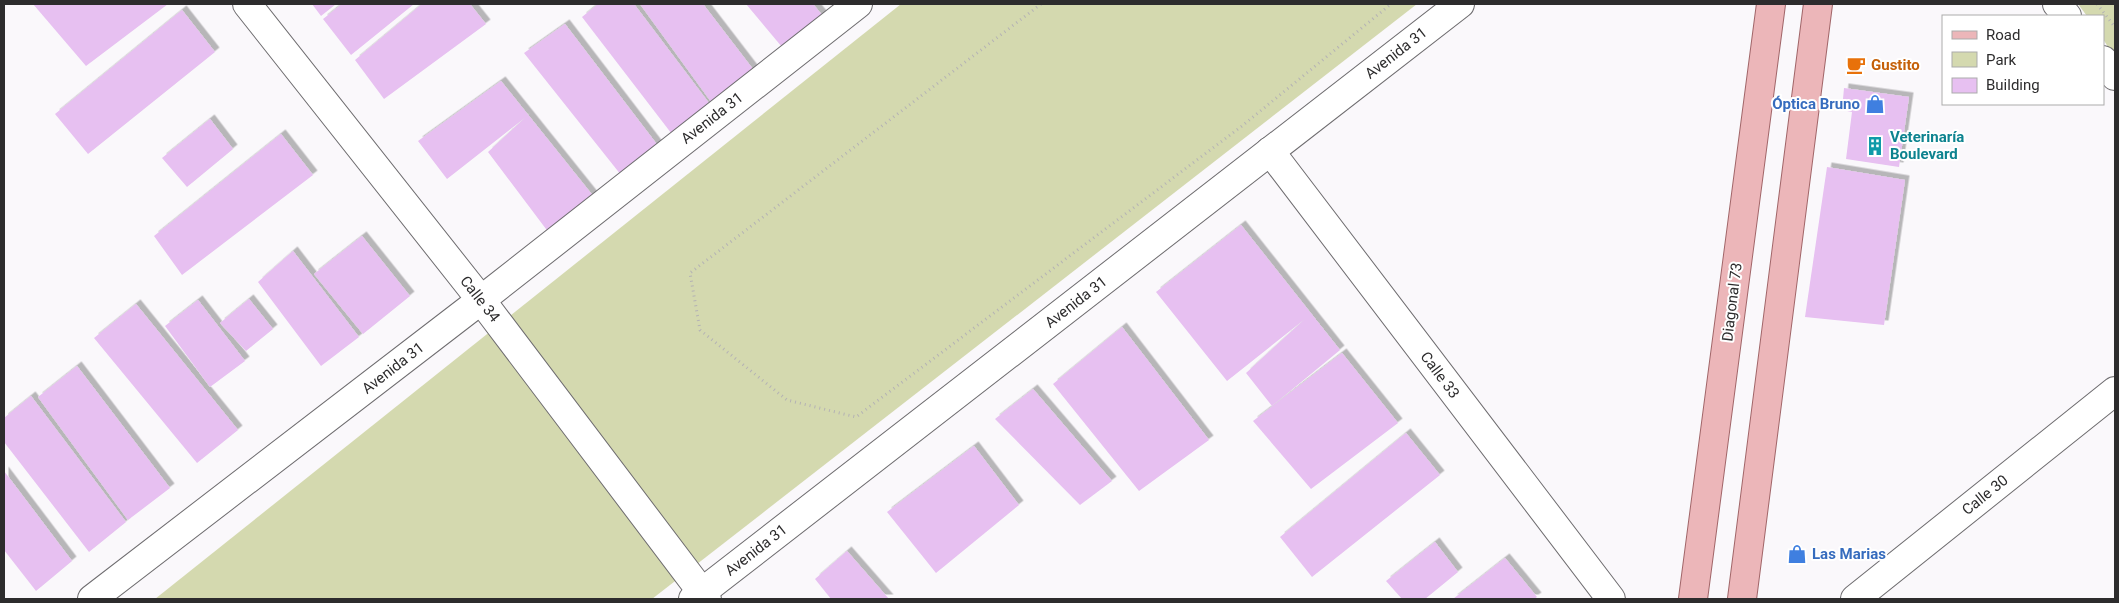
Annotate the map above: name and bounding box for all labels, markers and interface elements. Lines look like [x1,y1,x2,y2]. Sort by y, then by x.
legend [1942,15,2104,105]
street label: Avenida 31 [1361,23,1431,83]
text: Road [1986,26,2020,44]
text: Park [1986,51,2017,69]
cafe icon: Gustito [1845,54,1867,76]
place label: Gustito [1871,56,1920,74]
text: Building [1986,76,2040,94]
street label: Avenida 31 [677,88,747,148]
shop icon: Óptica Bruno [1864,93,1886,115]
place label: Óptica Bruno [1772,95,1860,113]
place label: Veterinaría Boulevard [1890,128,1964,163]
building icon: Veterinaría Boulevard [1864,135,1886,157]
street label: Diagonal 73 [1718,262,1746,342]
street label: Calle 34 [456,272,504,326]
street label: Avenida 31 [1041,272,1111,332]
street label: Avenida 31 [358,338,428,398]
street label: Calle 33 [1417,348,1463,402]
street label: Calle 30 [1958,471,2012,519]
street label: Avenida 31 [721,520,791,580]
shop icon: Las Marias [1786,543,1808,565]
place label: Las Marias [1812,545,1886,563]

